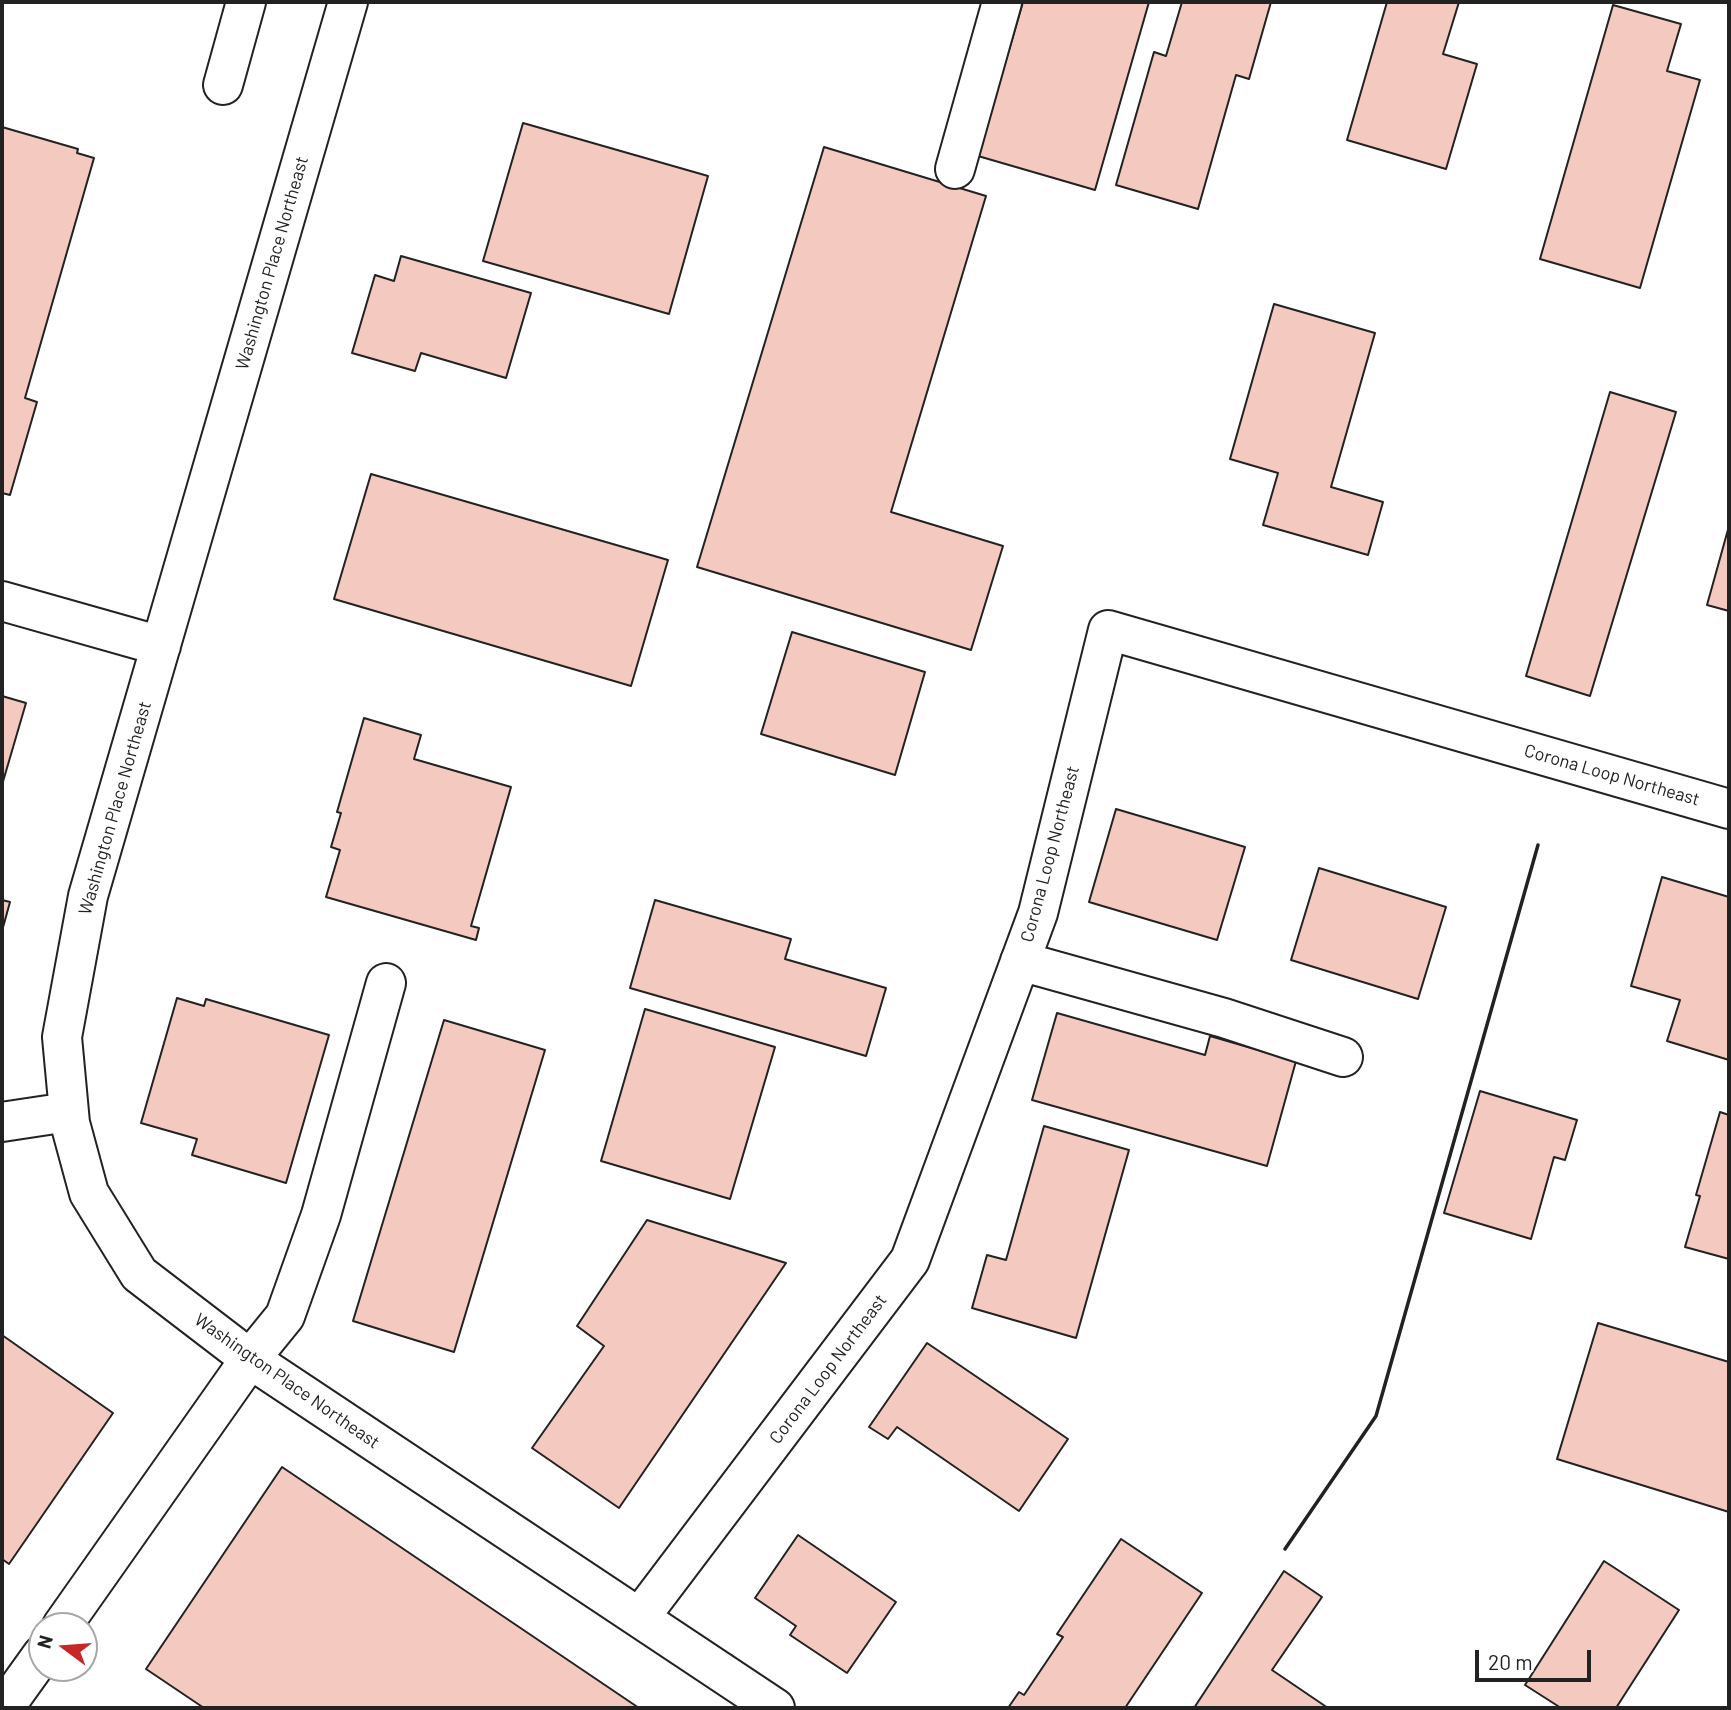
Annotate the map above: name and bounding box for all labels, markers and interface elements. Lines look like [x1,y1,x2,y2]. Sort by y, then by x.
street label: Washington Place Northeast [231,154,313,372]
street label: Washington Place Northeast [74,699,156,917]
street label: Corona Loop Northeast [1522,740,1702,810]
street label: Corona Loop Northeast [1016,763,1084,945]
street label: Corona Loop Northeast [765,1290,891,1448]
street label: Washington Place Northeast [190,1309,384,1453]
north arrow [28,1612,98,1682]
text: N [31,1632,57,1651]
scale bar [1479,1636,1594,1680]
text: 20 m [1488,1649,1533,1674]

